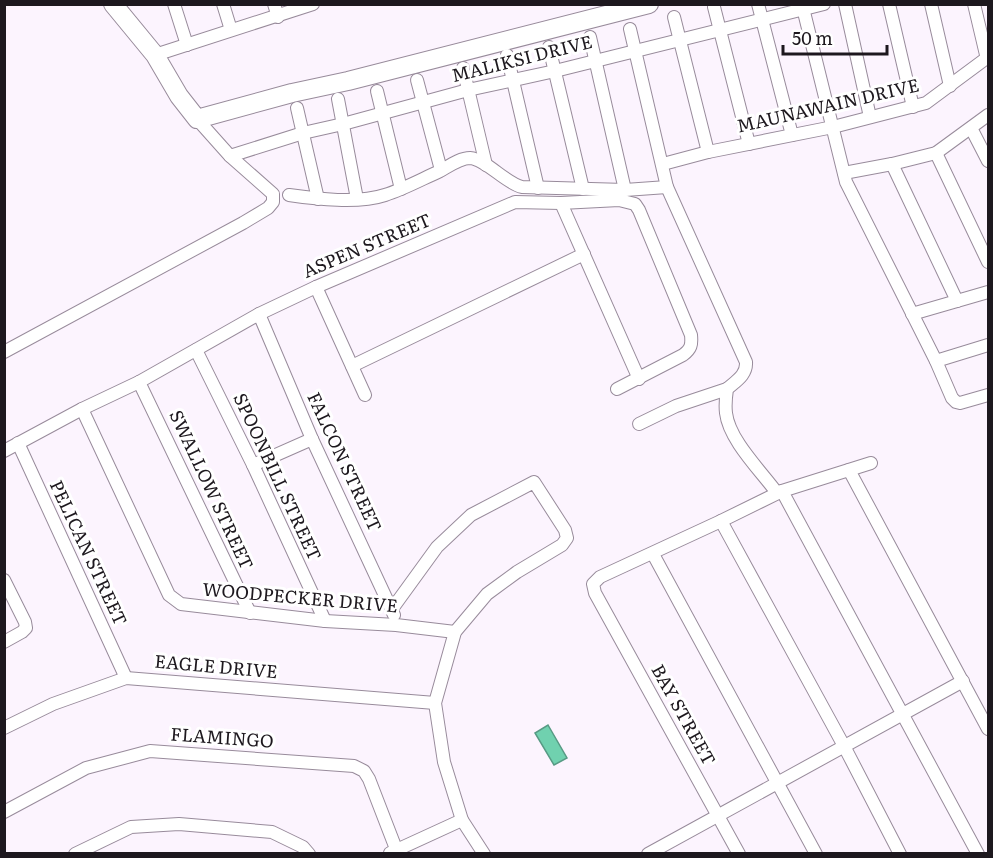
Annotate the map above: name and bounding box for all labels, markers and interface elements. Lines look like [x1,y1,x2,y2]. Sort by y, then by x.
scale bar [783,18,886,56]
text: 50 m [792,24,833,51]
street label: MALIKSI DRIVE [448,27,595,88]
street label: MAUNAWAIN DRIVE [734,70,921,139]
street label: ASPEN STREET [298,205,435,284]
street label: FALCON STREET [301,387,390,536]
street label: SPOONBILL STREET [228,388,329,565]
street label: SWALLOW STREET [163,405,261,574]
street label: PELICAN STREET [44,475,135,630]
street label: WOODPECKER DRIVE [201,575,399,618]
street label: EAGLE DRIVE [154,647,279,684]
street label: BAY STREET [645,659,723,770]
street label: FLAMINGO [170,719,275,754]

